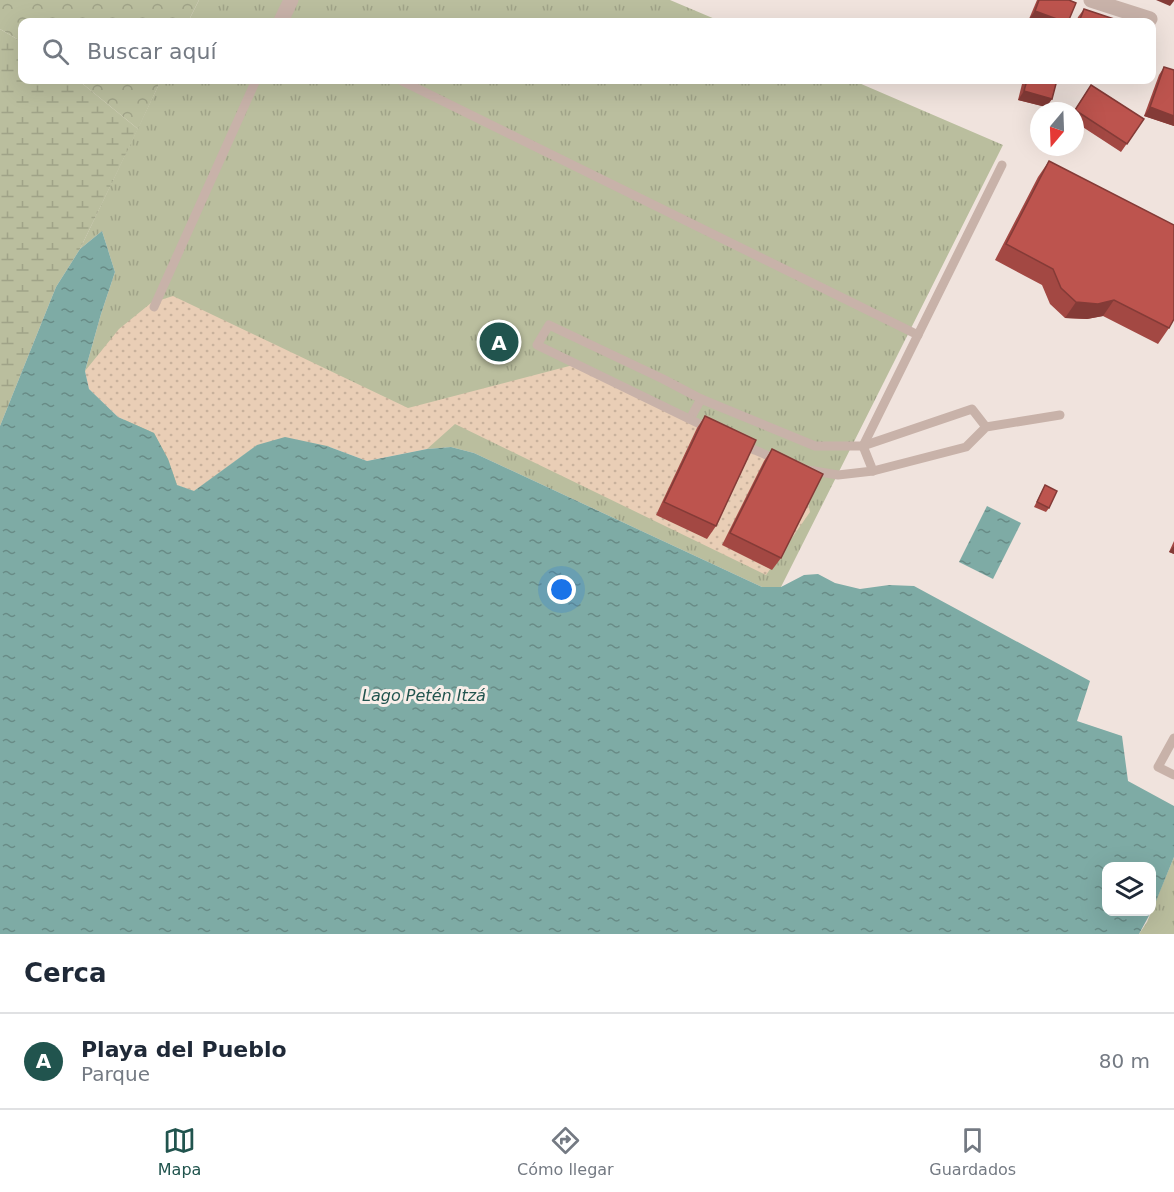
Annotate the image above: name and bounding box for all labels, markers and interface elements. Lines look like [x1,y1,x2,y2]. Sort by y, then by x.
search box [18,18,1156,84]
icon: search [39,35,72,68]
text: Buscar aquí [87,39,217,64]
north arrow [1030,102,1084,156]
pin: A [480,320,518,364]
your location [547,575,576,604]
water label: Lago Petén Itzá [362,686,486,705]
map controls [1102,862,1156,916]
button: layers [1102,862,1156,916]
text: Cerca [24,958,107,988]
text: Playa del Pueblo [81,1037,287,1062]
text: A [36,1049,51,1073]
text: 80 m [1099,1049,1150,1073]
text: Parque [81,1062,150,1086]
tab: Mapa [158,1124,201,1179]
tab: Cómo llegar [517,1124,614,1179]
tab: Guardados [929,1124,1016,1179]

